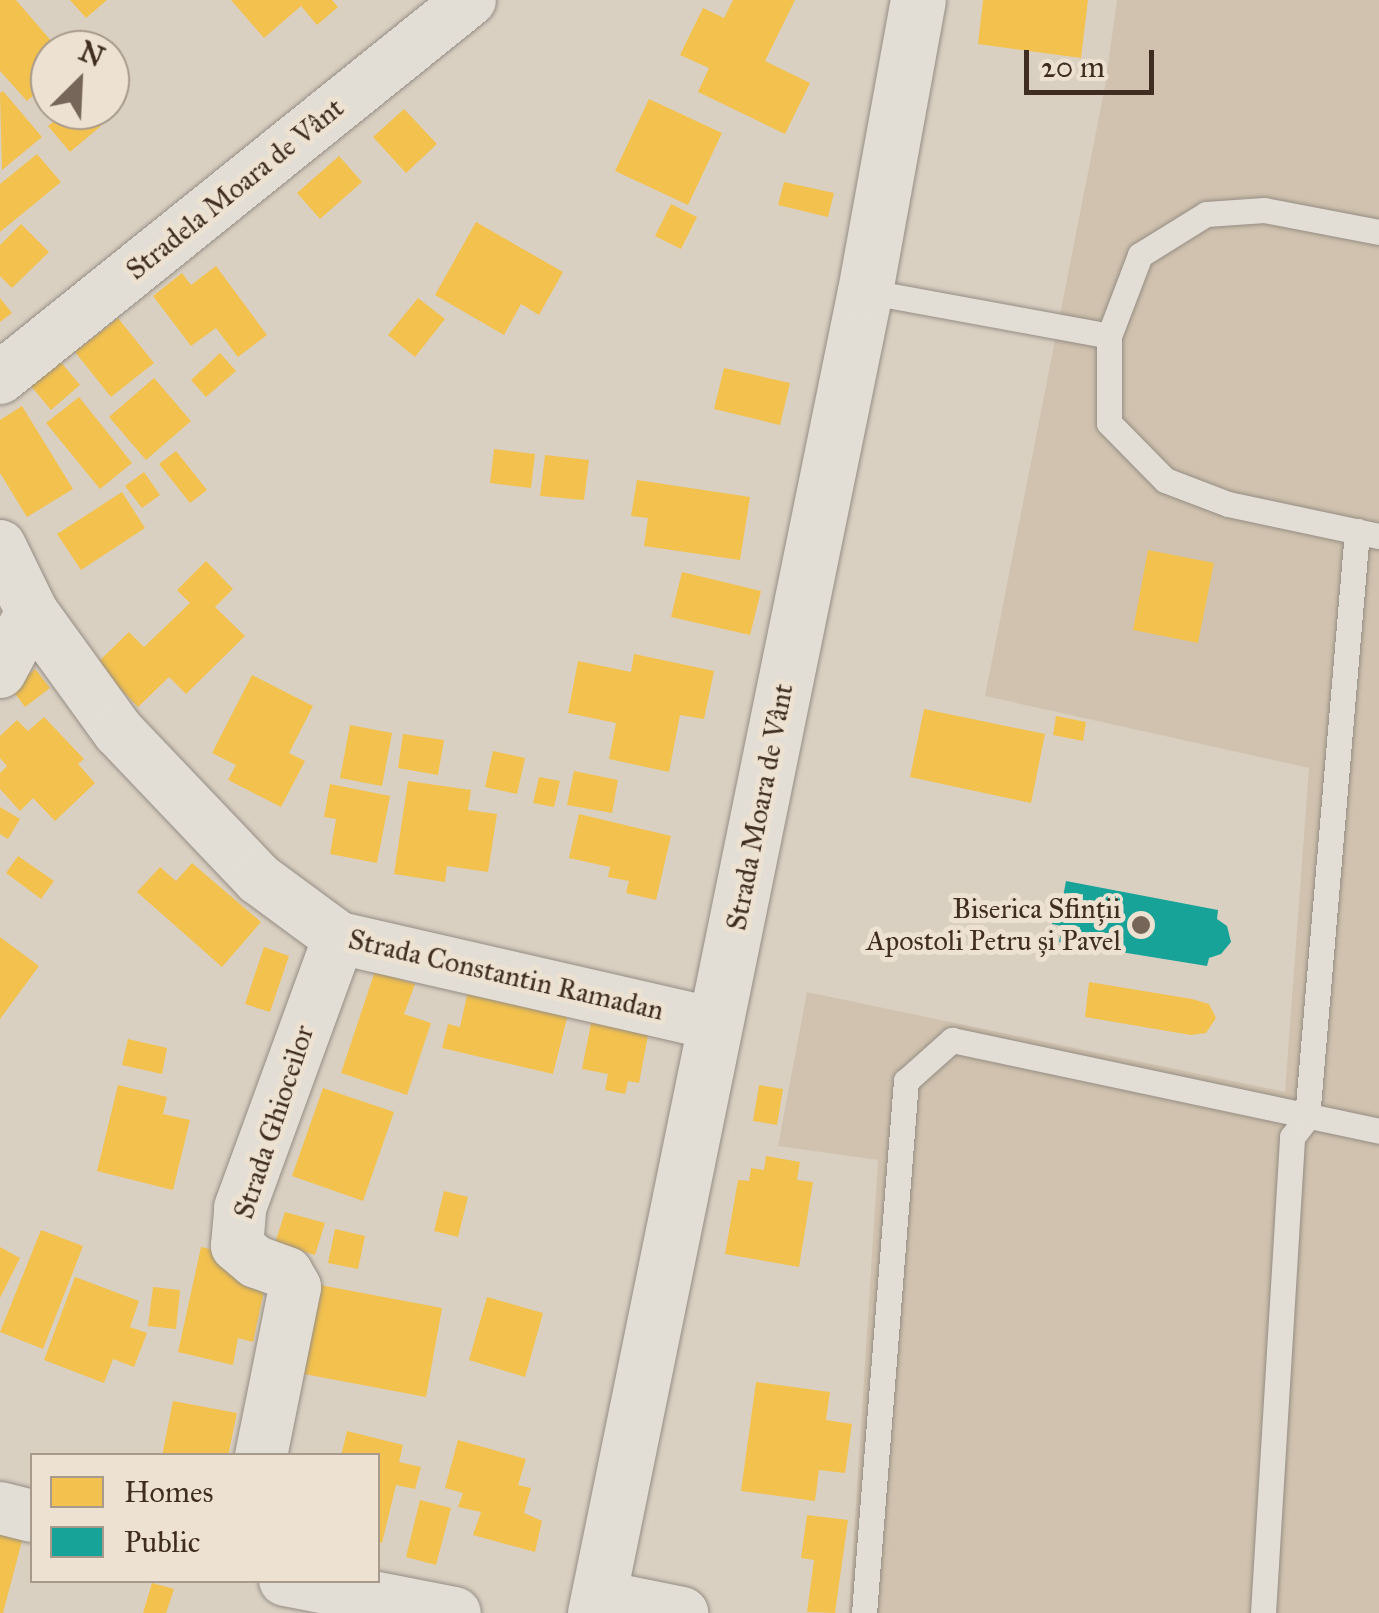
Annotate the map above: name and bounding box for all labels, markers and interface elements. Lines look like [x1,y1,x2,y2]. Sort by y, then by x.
north arrow [30,30,130,130]
scale bar [1029,30,1159,92]
text: N [74,33,110,75]
text: 20 m [1041,49,1105,85]
street label: Stradela Moara de Vânt [120,91,350,287]
street label: Strada Moara de Vânt [720,681,800,933]
place label: Biserica Sfinții Apostoli Petru și Pavel [866,892,1121,958]
marker: Biserica Sfinții Apostoli Petru și Pavel [1130,914,1152,936]
street label: Strada Constantin Ramadan [345,922,667,1028]
street label: Strada Ghioceilor [227,1021,321,1223]
legend [30,1453,380,1583]
text: Homes [124,1474,213,1510]
text: Public [124,1524,200,1560]

